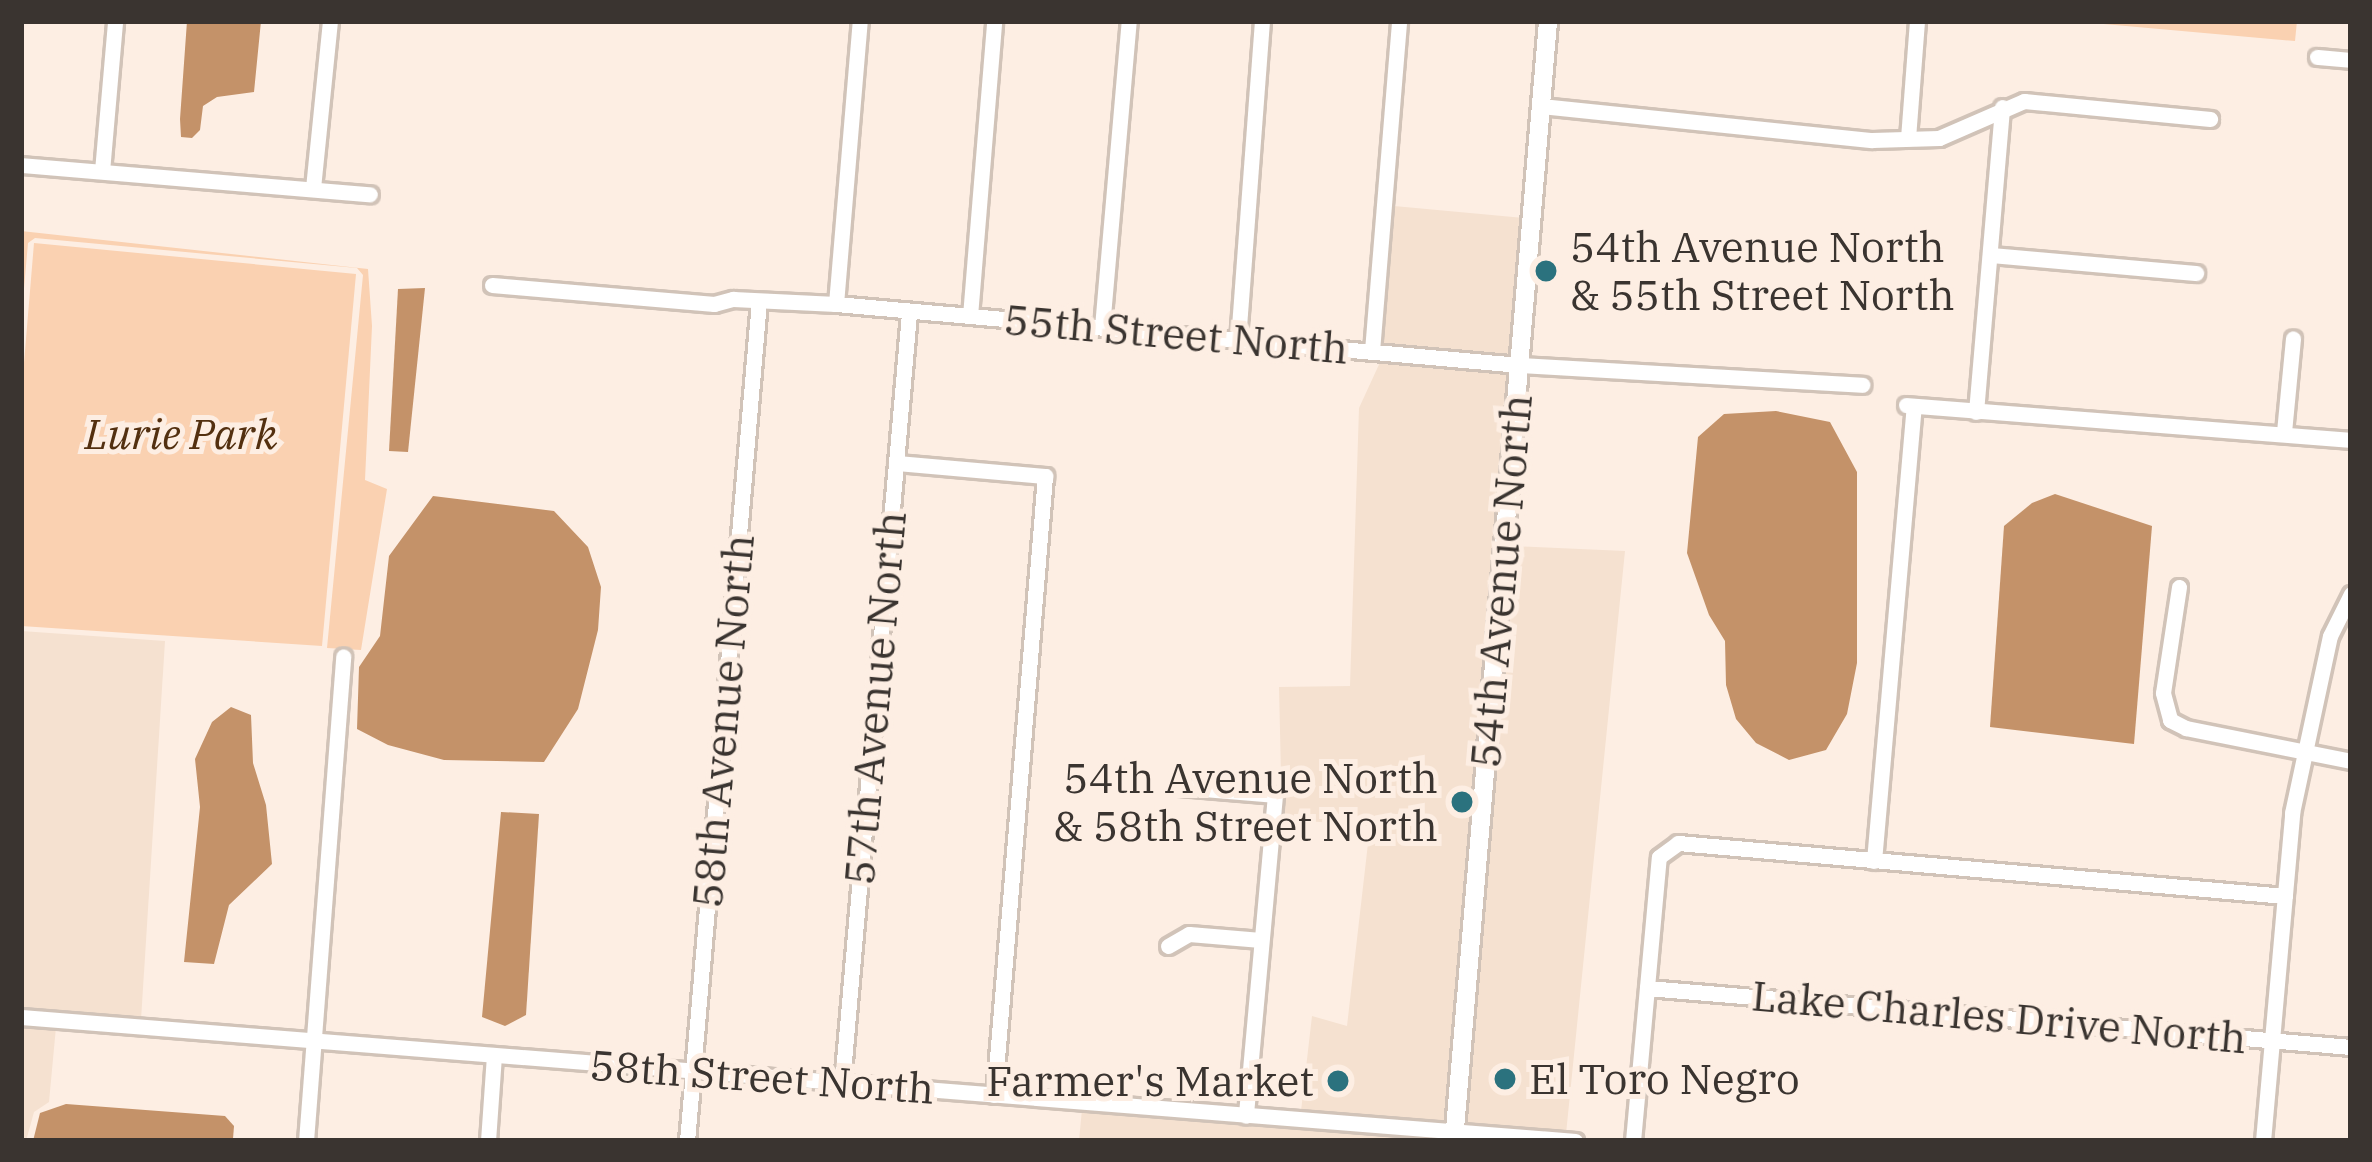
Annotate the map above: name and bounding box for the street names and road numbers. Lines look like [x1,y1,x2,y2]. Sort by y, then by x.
street label: 55th Street North [1002,294,1350,374]
street label: 54th Avenue North [1460,392,1542,770]
street label: 57th Avenue North [834,509,916,887]
street label: 58th Avenue North [682,532,764,910]
street label: Lake Charles Drive North [1750,970,2248,1064]
street label: 58th Street North [588,1040,936,1114]

